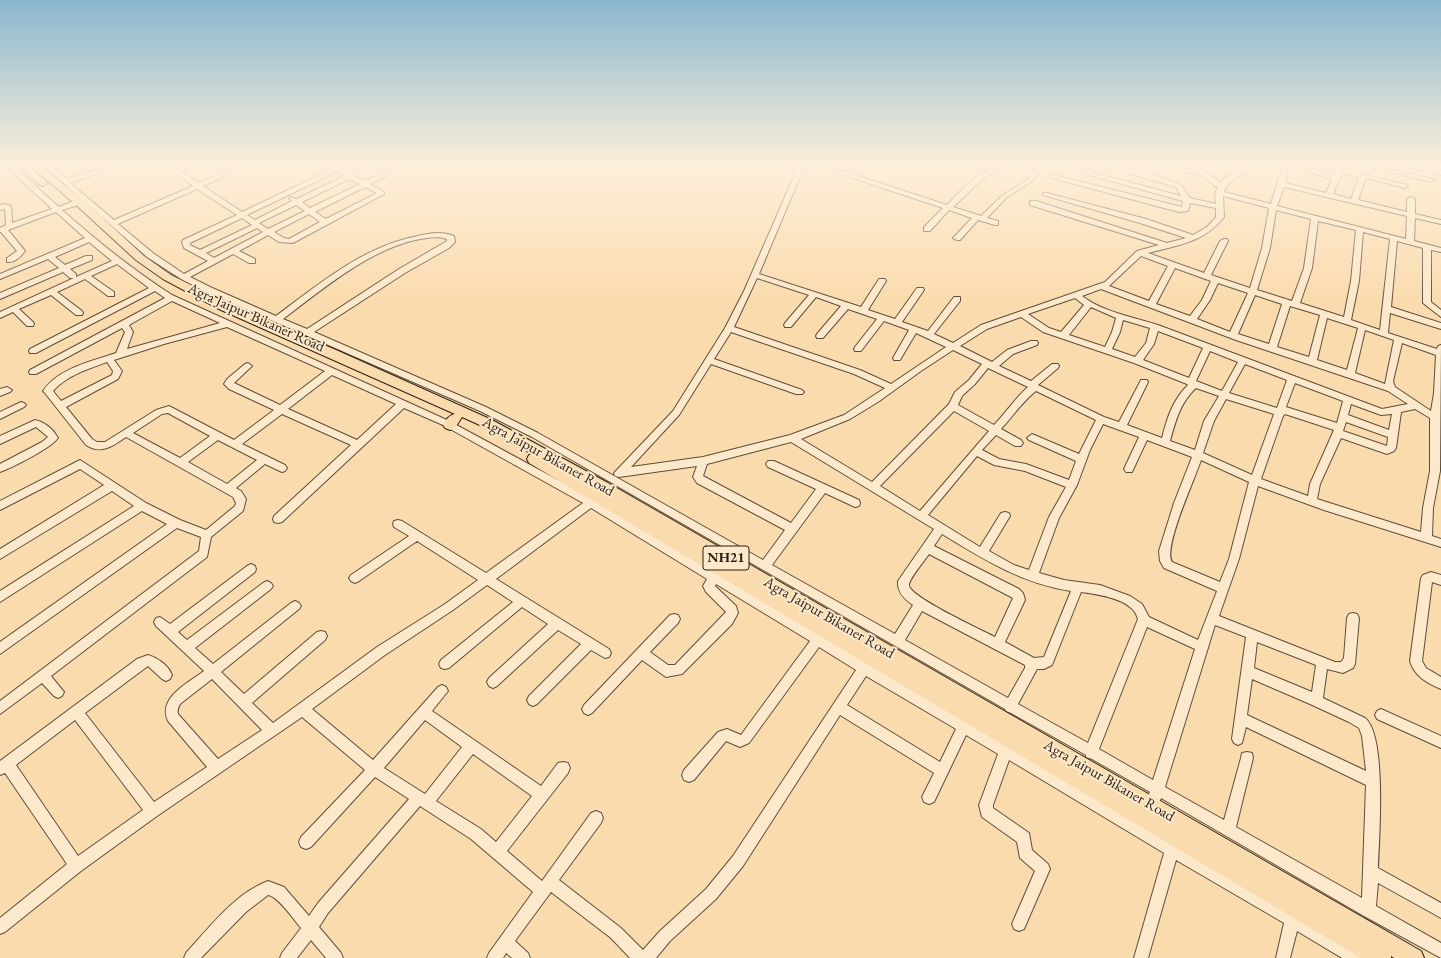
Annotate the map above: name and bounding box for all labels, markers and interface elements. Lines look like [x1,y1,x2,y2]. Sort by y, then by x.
street label: Agra Jaipur Bikaner Road [185,280,327,356]
street label: Agra Jaipur Bikaner Road [479,413,617,501]
road number: NH21 [703,546,749,570]
street label: Agra Jaipur Bikaner Road [760,573,898,663]
street label: Agra Jaipur Bikaner Road [1040,736,1178,826]

